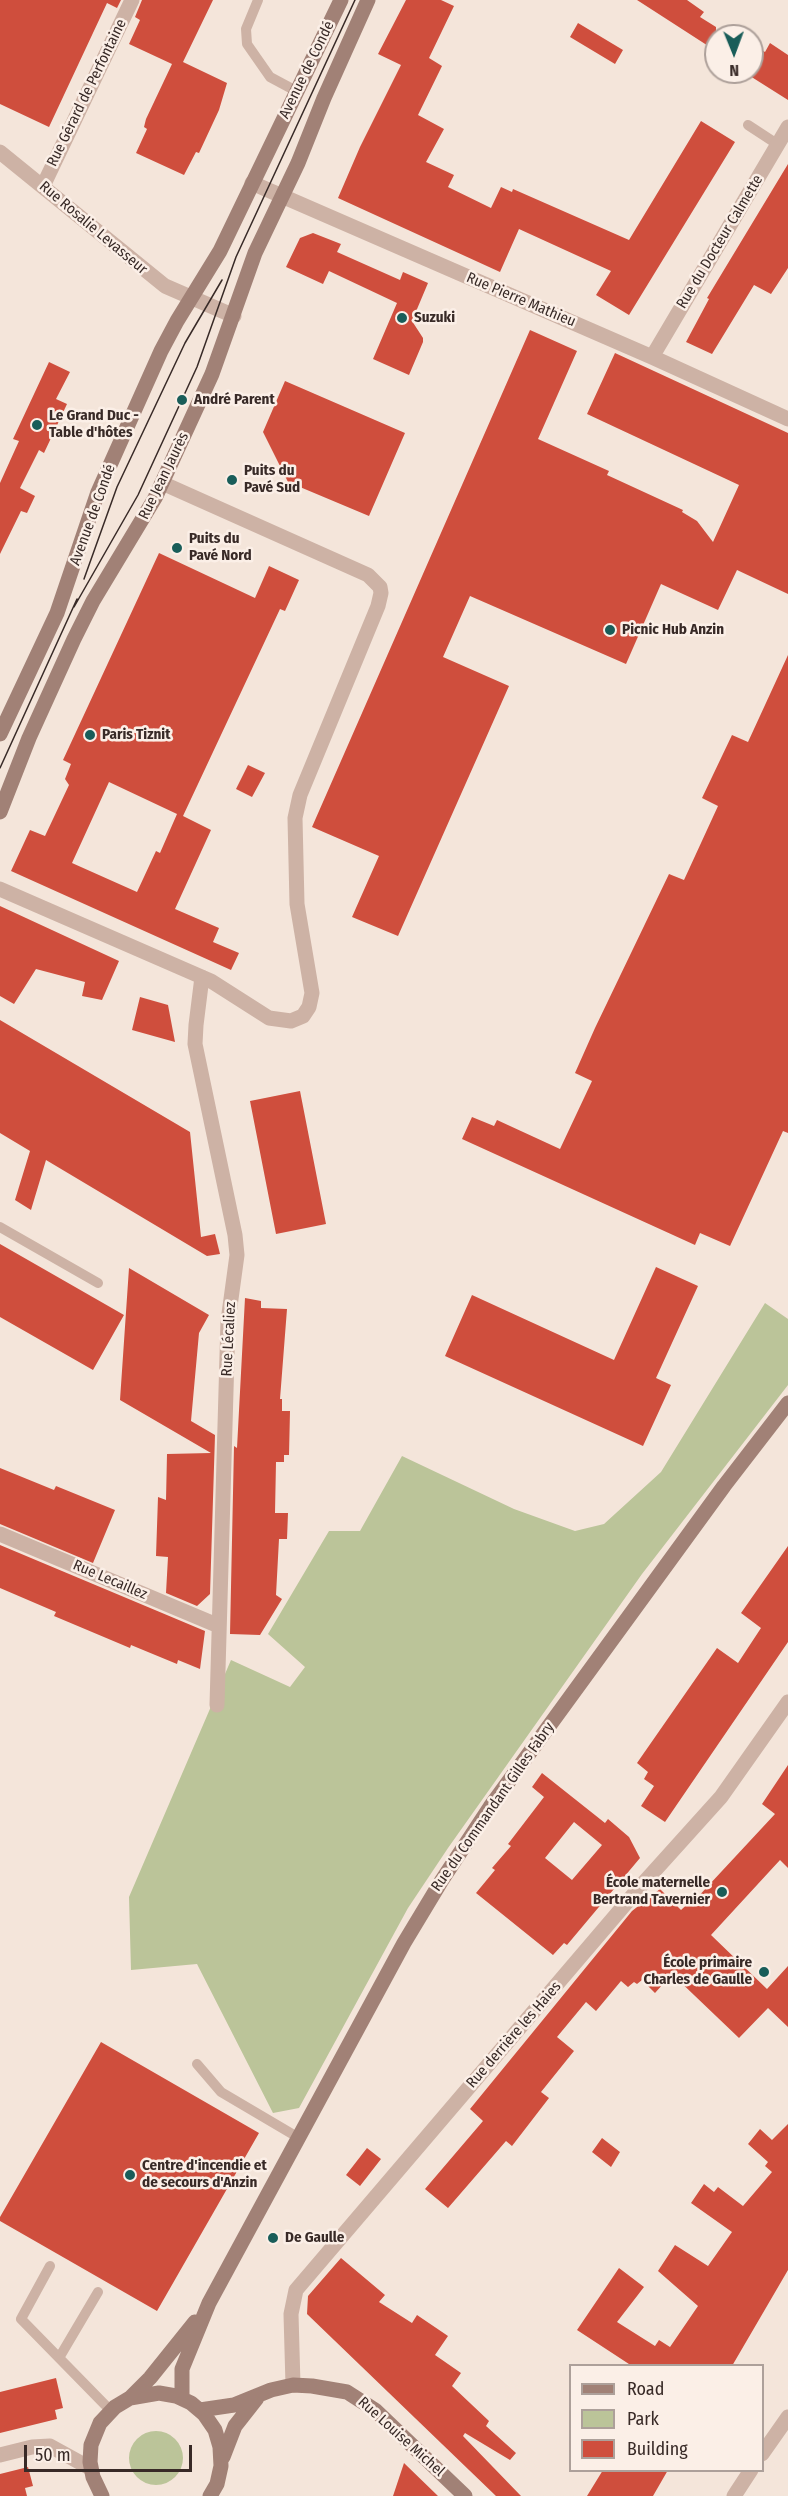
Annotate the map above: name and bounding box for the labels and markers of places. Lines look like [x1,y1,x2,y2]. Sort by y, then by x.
place label: Suzuki [414,309,455,327]
marker: Suzuki [395,311,409,325]
place label: André Parent [194,391,275,409]
marker: André Parent [175,393,189,407]
place label: Le Grand Duc - Table d'hôtes [49,407,139,442]
marker: Le Grand Duc - Table d'hôtes [30,418,44,432]
place label: Puits du Pavé Sud [244,462,300,497]
marker: Puits du Pavé Sud [225,473,239,487]
place label: Puits du Pavé Nord [189,530,252,565]
marker: Puits du Pavé Nord [170,541,184,555]
place label: Picnic Hub Anzin [622,621,724,639]
marker: Picnic Hub Anzin [603,623,617,637]
place label: Paris Tiznit [102,726,171,744]
marker: Paris Tiznit [83,728,97,742]
place label: École maternelle Bertrand Tavernier [593,1874,710,1909]
marker: École maternelle Bertrand Tavernier [715,1885,729,1899]
place label: École primaire Charles de Gaulle [643,1954,752,1989]
marker: École primaire Charles de Gaulle [757,1965,771,1979]
place label: Centre d'incendie et de secours d'Anzin [142,2157,267,2192]
marker: Centre d'incendie et de secours d'Anzin [123,2168,137,2182]
place label: De Gaulle [285,2229,344,2247]
marker: De Gaulle [266,2231,280,2245]

